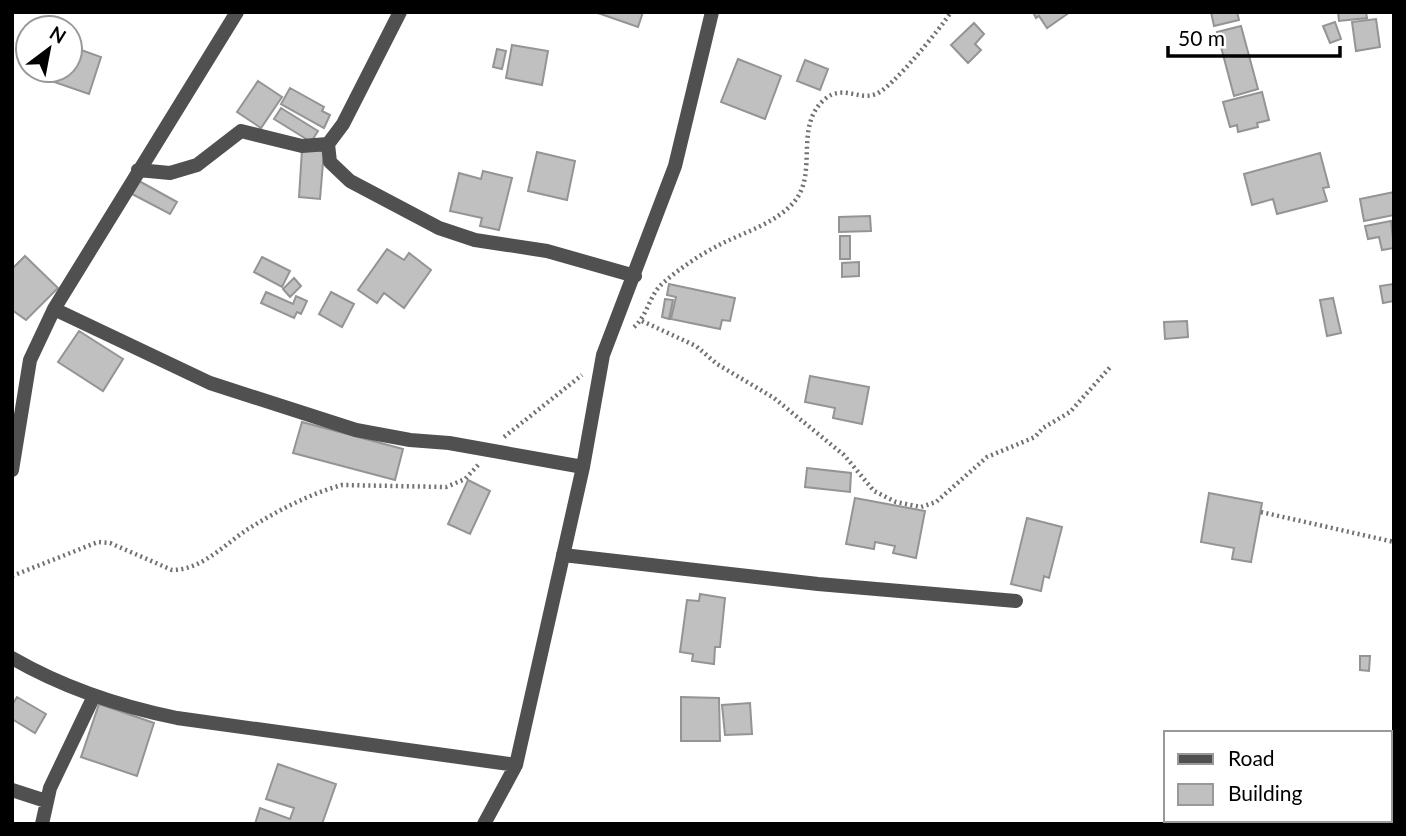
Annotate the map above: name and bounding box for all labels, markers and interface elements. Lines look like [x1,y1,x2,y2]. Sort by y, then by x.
north arrow [14,14,84,84]
scale bar [1168,14,1340,58]
text: N [46,21,71,48]
text: 50 m [1178,25,1225,50]
legend [1164,731,1392,822]
text: Road [1228,745,1275,770]
text: Building [1228,780,1303,805]

